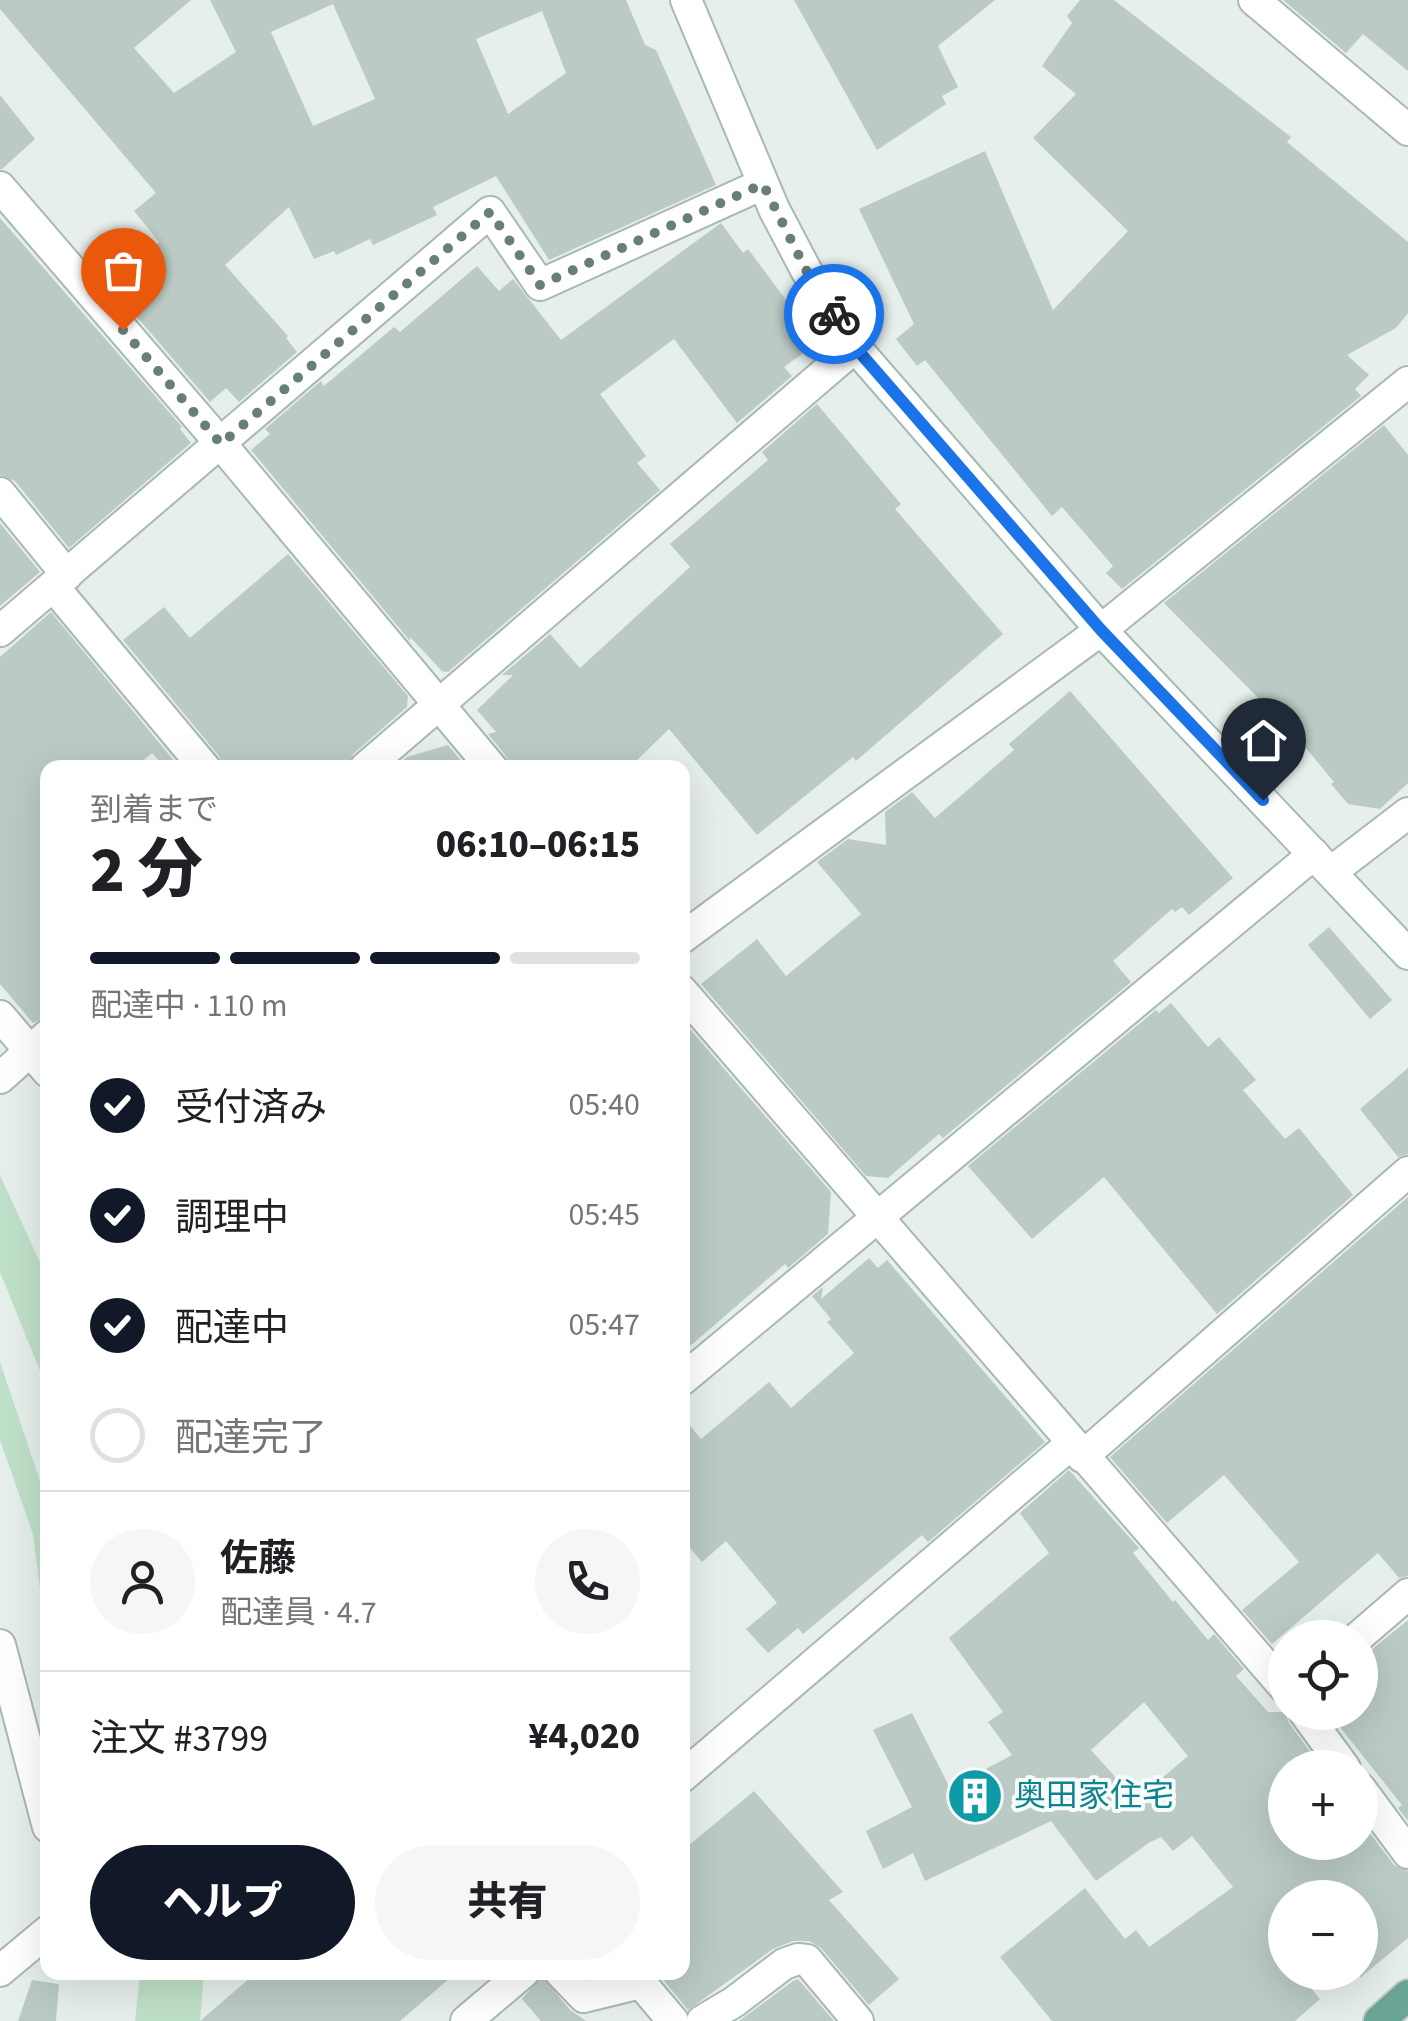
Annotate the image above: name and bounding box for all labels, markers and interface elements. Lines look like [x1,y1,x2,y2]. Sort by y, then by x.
pin [81,228,166,331]
icon: bag [96,243,151,298]
courier [784,264,884,364]
icon: bike [807,287,862,342]
pin [1221,698,1306,801]
icon: home [1236,713,1291,768]
text: 到着まで [90,787,218,833]
text: 06:10–06:15 [436,818,640,872]
text: 2 分 [90,824,203,917]
text: 配達中 · 110 m [90,983,287,1029]
icon: check [90,1078,145,1133]
text: 受付済み [175,1081,327,1135]
text: 05:40 [568,1082,640,1128]
icon: check [90,1188,145,1243]
text: 調理中 [175,1191,289,1245]
text: 05:45 [568,1192,640,1238]
icon: check [90,1298,145,1353]
text: 配達中 [175,1301,289,1355]
text: 05:47 [568,1302,640,1348]
text: 配達完了 [175,1411,327,1465]
button: person [90,1529,195,1634]
button: phone [535,1529,640,1634]
text: 佐藤 [220,1532,296,1586]
text: 配達員 · 4.7 [220,1590,377,1636]
map controls [1268,1620,1378,1990]
button: locate [1268,1620,1378,1730]
text: ¥4,020 [528,1709,640,1763]
text: 注文 #3799 [90,1712,268,1766]
button: + [1268,1750,1378,1860]
building icon: 奥田家住宅 [945,1766,1005,1826]
place label: 奥田家住宅 [1014,1773,1174,1819]
button: ヘルプ [90,1845,355,1960]
button: 共有 [375,1845,640,1960]
button: − [1268,1880,1378,1990]

